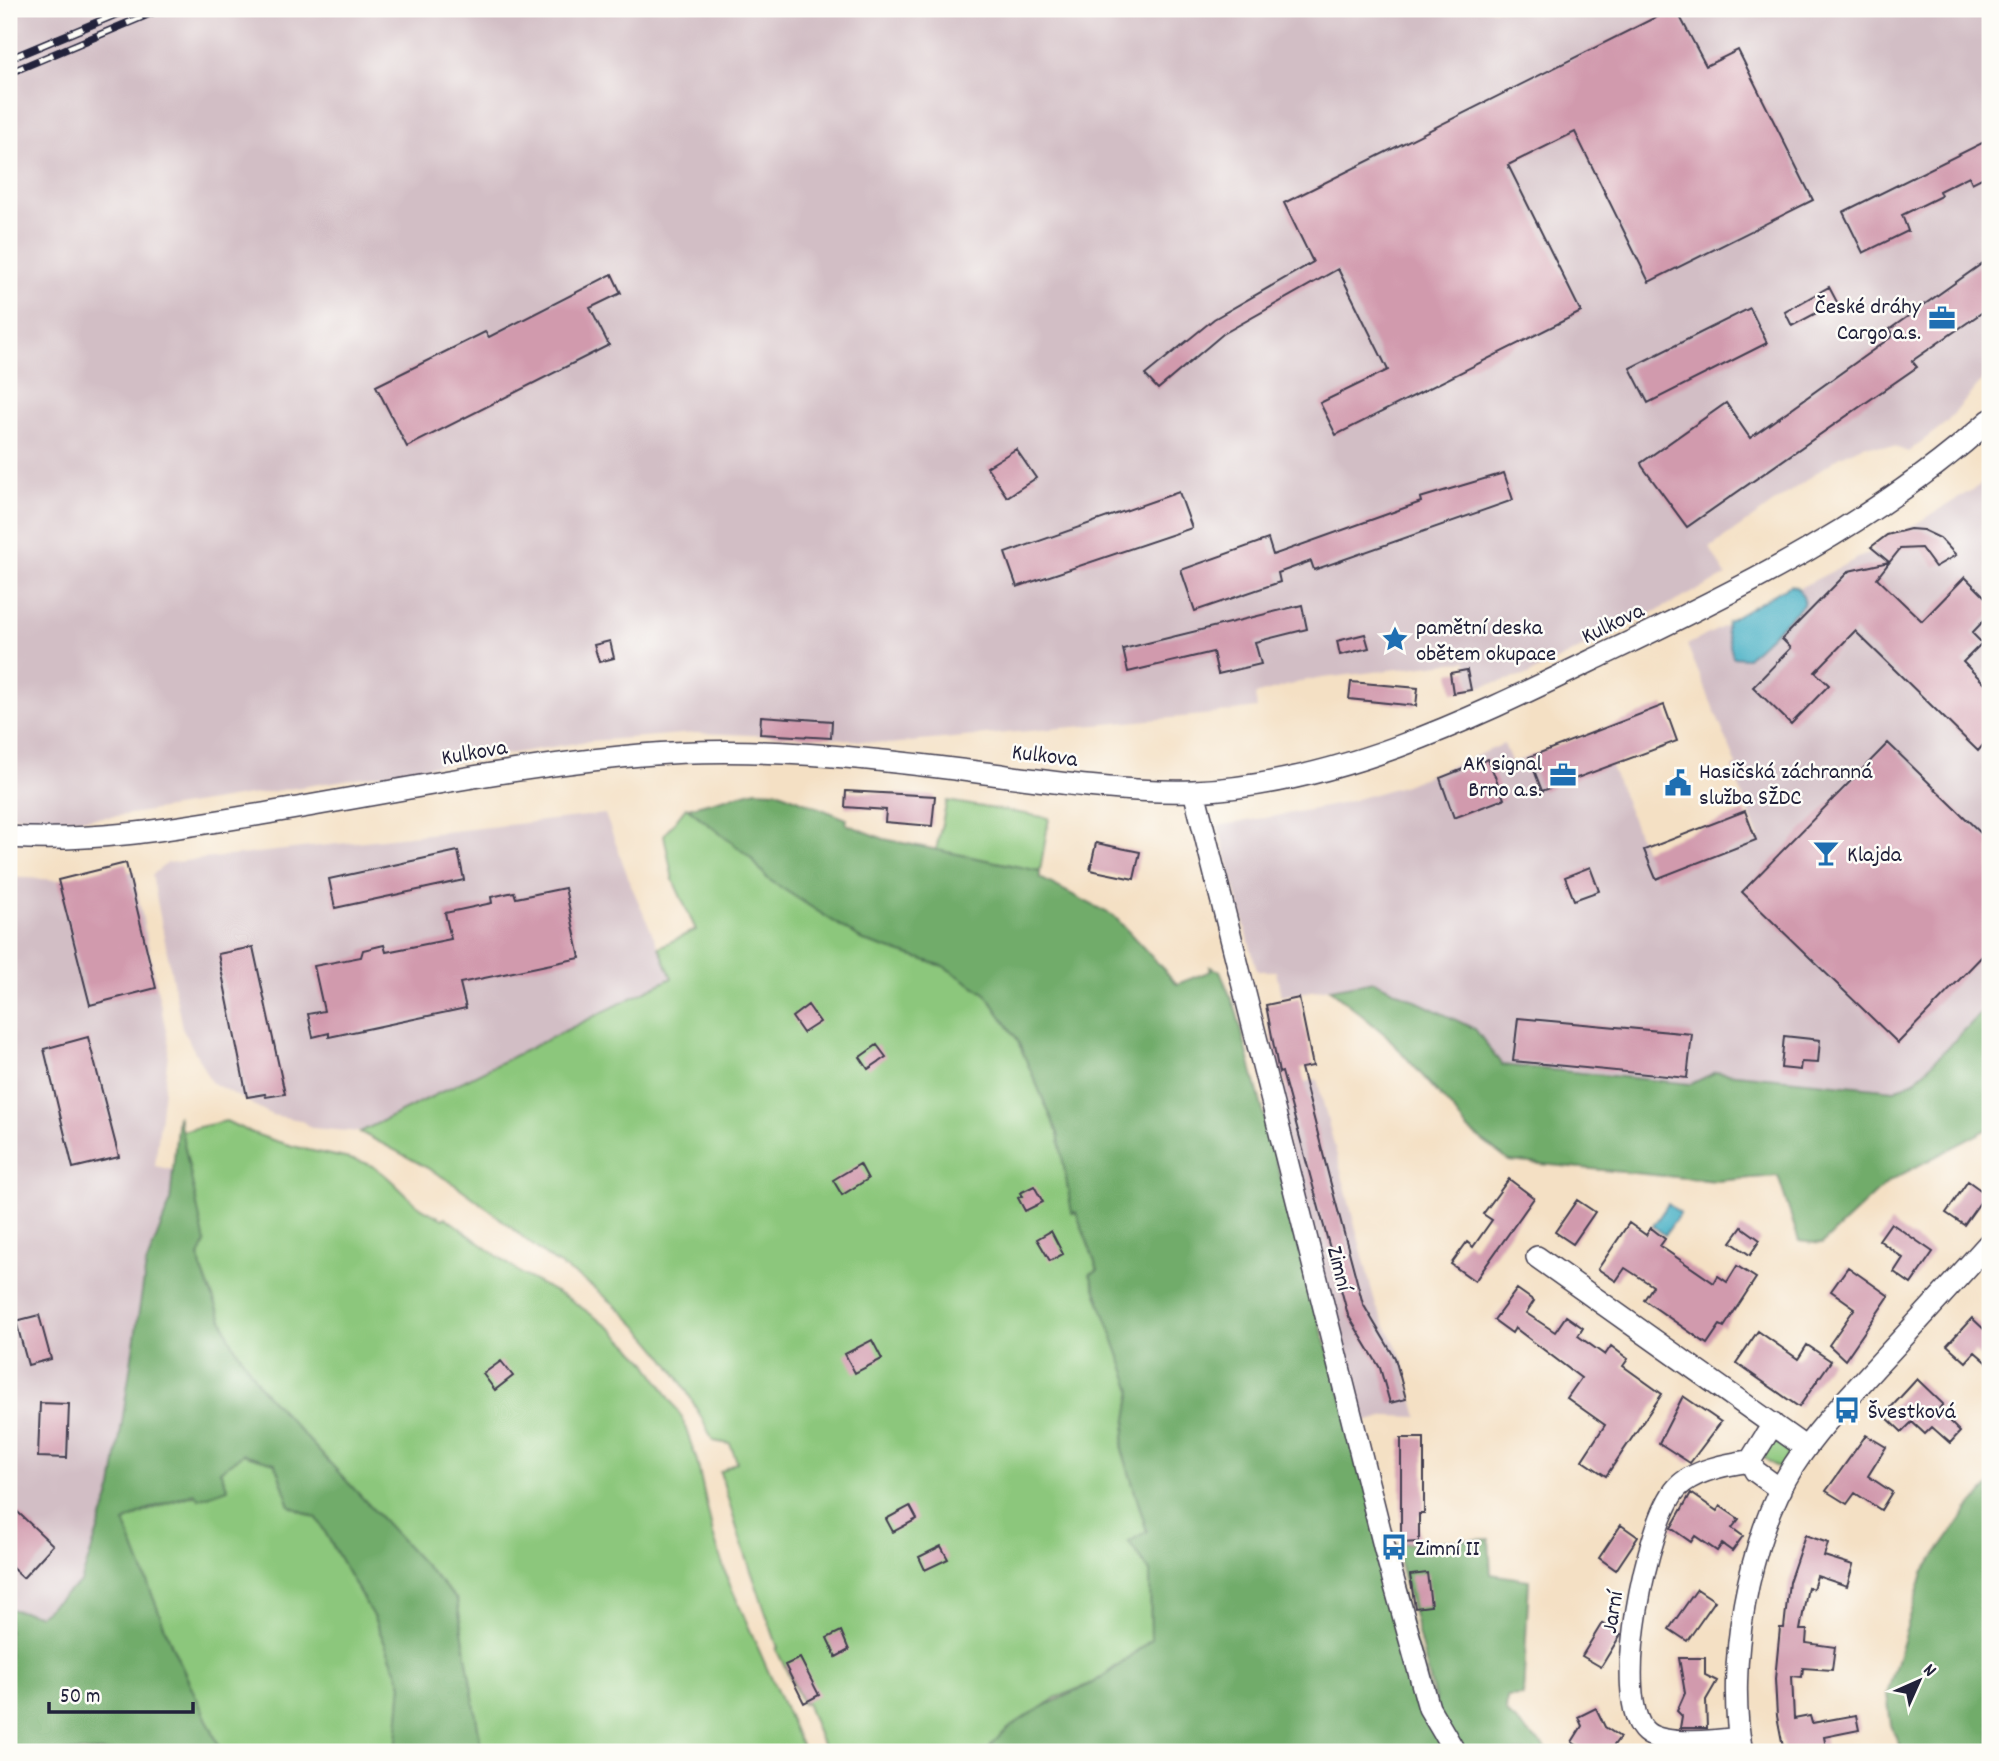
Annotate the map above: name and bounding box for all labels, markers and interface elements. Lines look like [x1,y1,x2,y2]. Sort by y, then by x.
place label: České dráhy Cargo a.s. [1815,292,1922,351]
office icon: České dráhy Cargo a.s. [1927,303,1957,333]
street label: Kulkova [1577,595,1652,654]
place label: pamětní deska obětem okupace [1416,613,1556,672]
place icon: pamětní deska obětem okupace [1380,624,1410,654]
street label: Kulkova [439,732,511,776]
street label: Kulkova [1010,737,1081,778]
place label: AK signal Brno a.s. [1463,749,1543,808]
place label: Hasičská záchranná služba SŽDC [1699,757,1873,816]
office icon: AK signal Brno a.s. [1548,760,1578,790]
public building icon: Hasičská záchranná služba SŽDC [1663,768,1693,798]
bar icon: Klajda [1811,838,1841,868]
place label: Klajda [1847,840,1903,873]
street label: Zimní [1316,1243,1359,1296]
bus stop icon: Švestková [1832,1395,1862,1425]
place label: Švestková [1868,1397,1957,1430]
bus stop icon: Zimní II [1379,1532,1409,1562]
place label: Zimní II [1415,1534,1480,1567]
street label: Jarní [1595,1587,1634,1636]
north arrow [1884,1646,1954,1716]
text: N [1916,1659,1941,1684]
scale bar [49,1670,192,1714]
text: 50 m [60,1683,100,1713]

